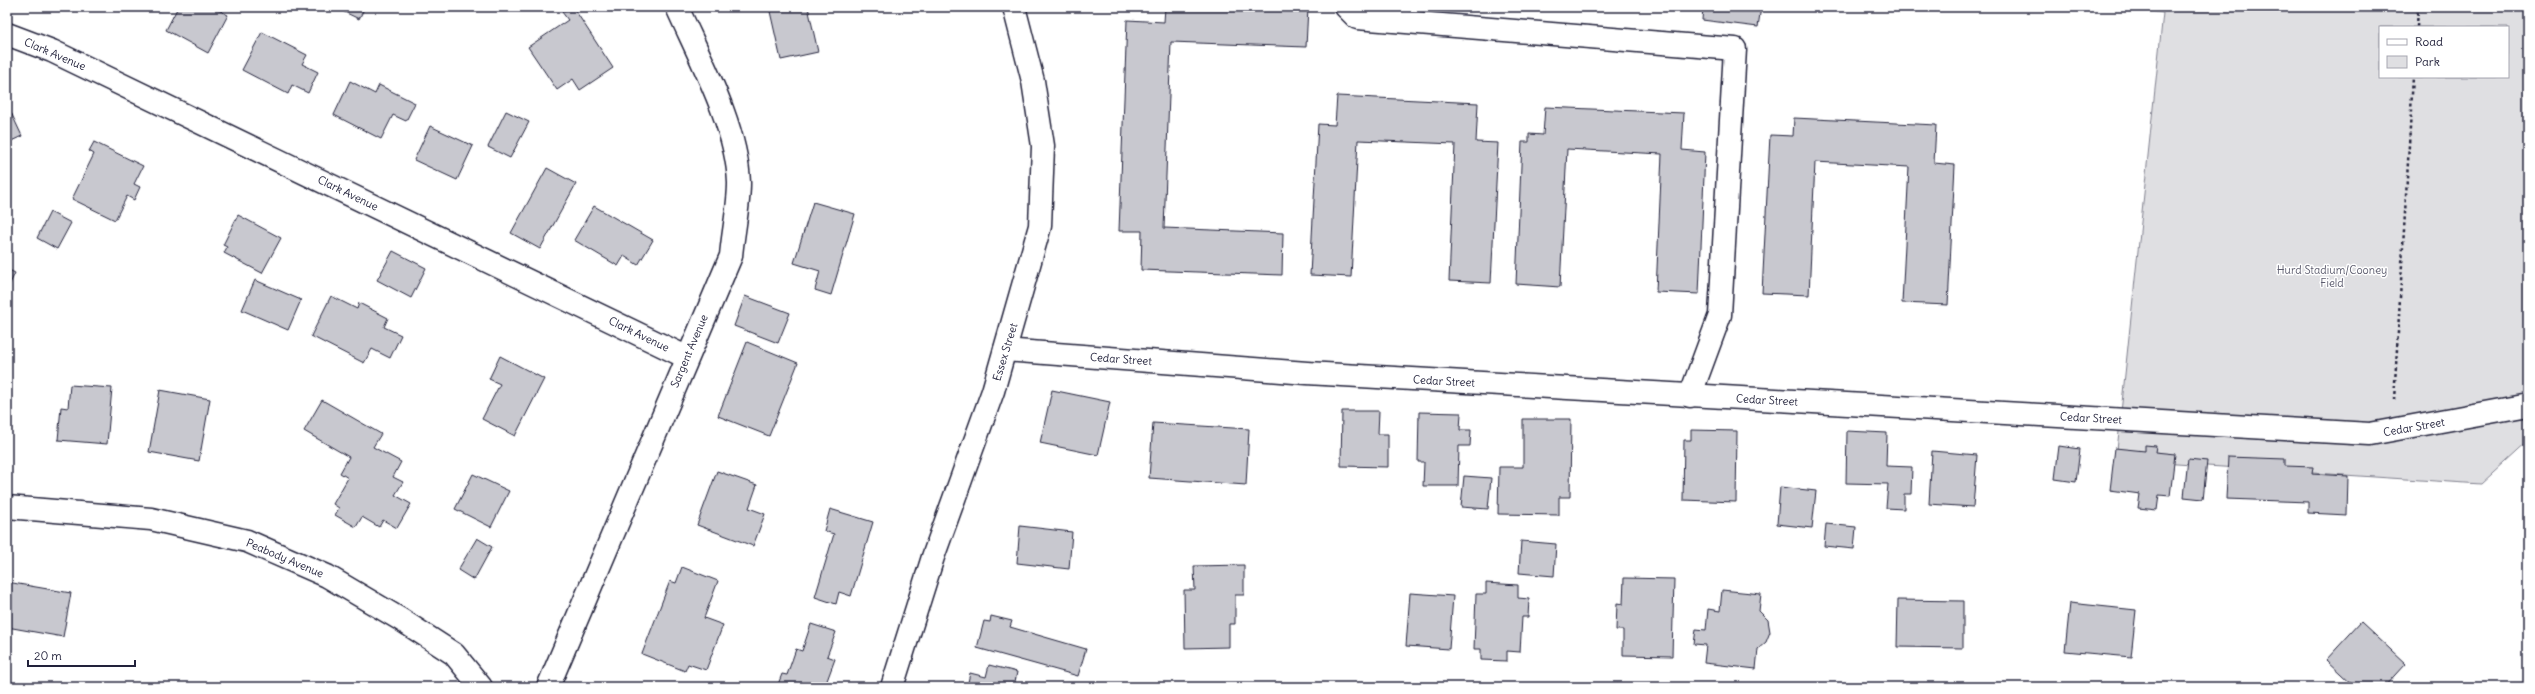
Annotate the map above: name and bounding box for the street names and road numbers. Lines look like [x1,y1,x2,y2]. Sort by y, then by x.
street label: Clark Avenue [22,35,88,73]
street label: Clark Avenue [315,172,381,214]
street label: Sargent Avenue [667,312,711,390]
street label: Clark Avenue [606,313,672,355]
street label: Essex Street [990,321,1021,383]
street label: Cedar Street [1090,350,1153,368]
street label: Cedar Street [1413,372,1476,390]
street label: Cedar Street [1736,391,1799,409]
street label: Cedar Street [2060,409,2123,427]
street label: Cedar Street [2382,415,2446,439]
street label: Peabody Avenue [244,535,326,581]

